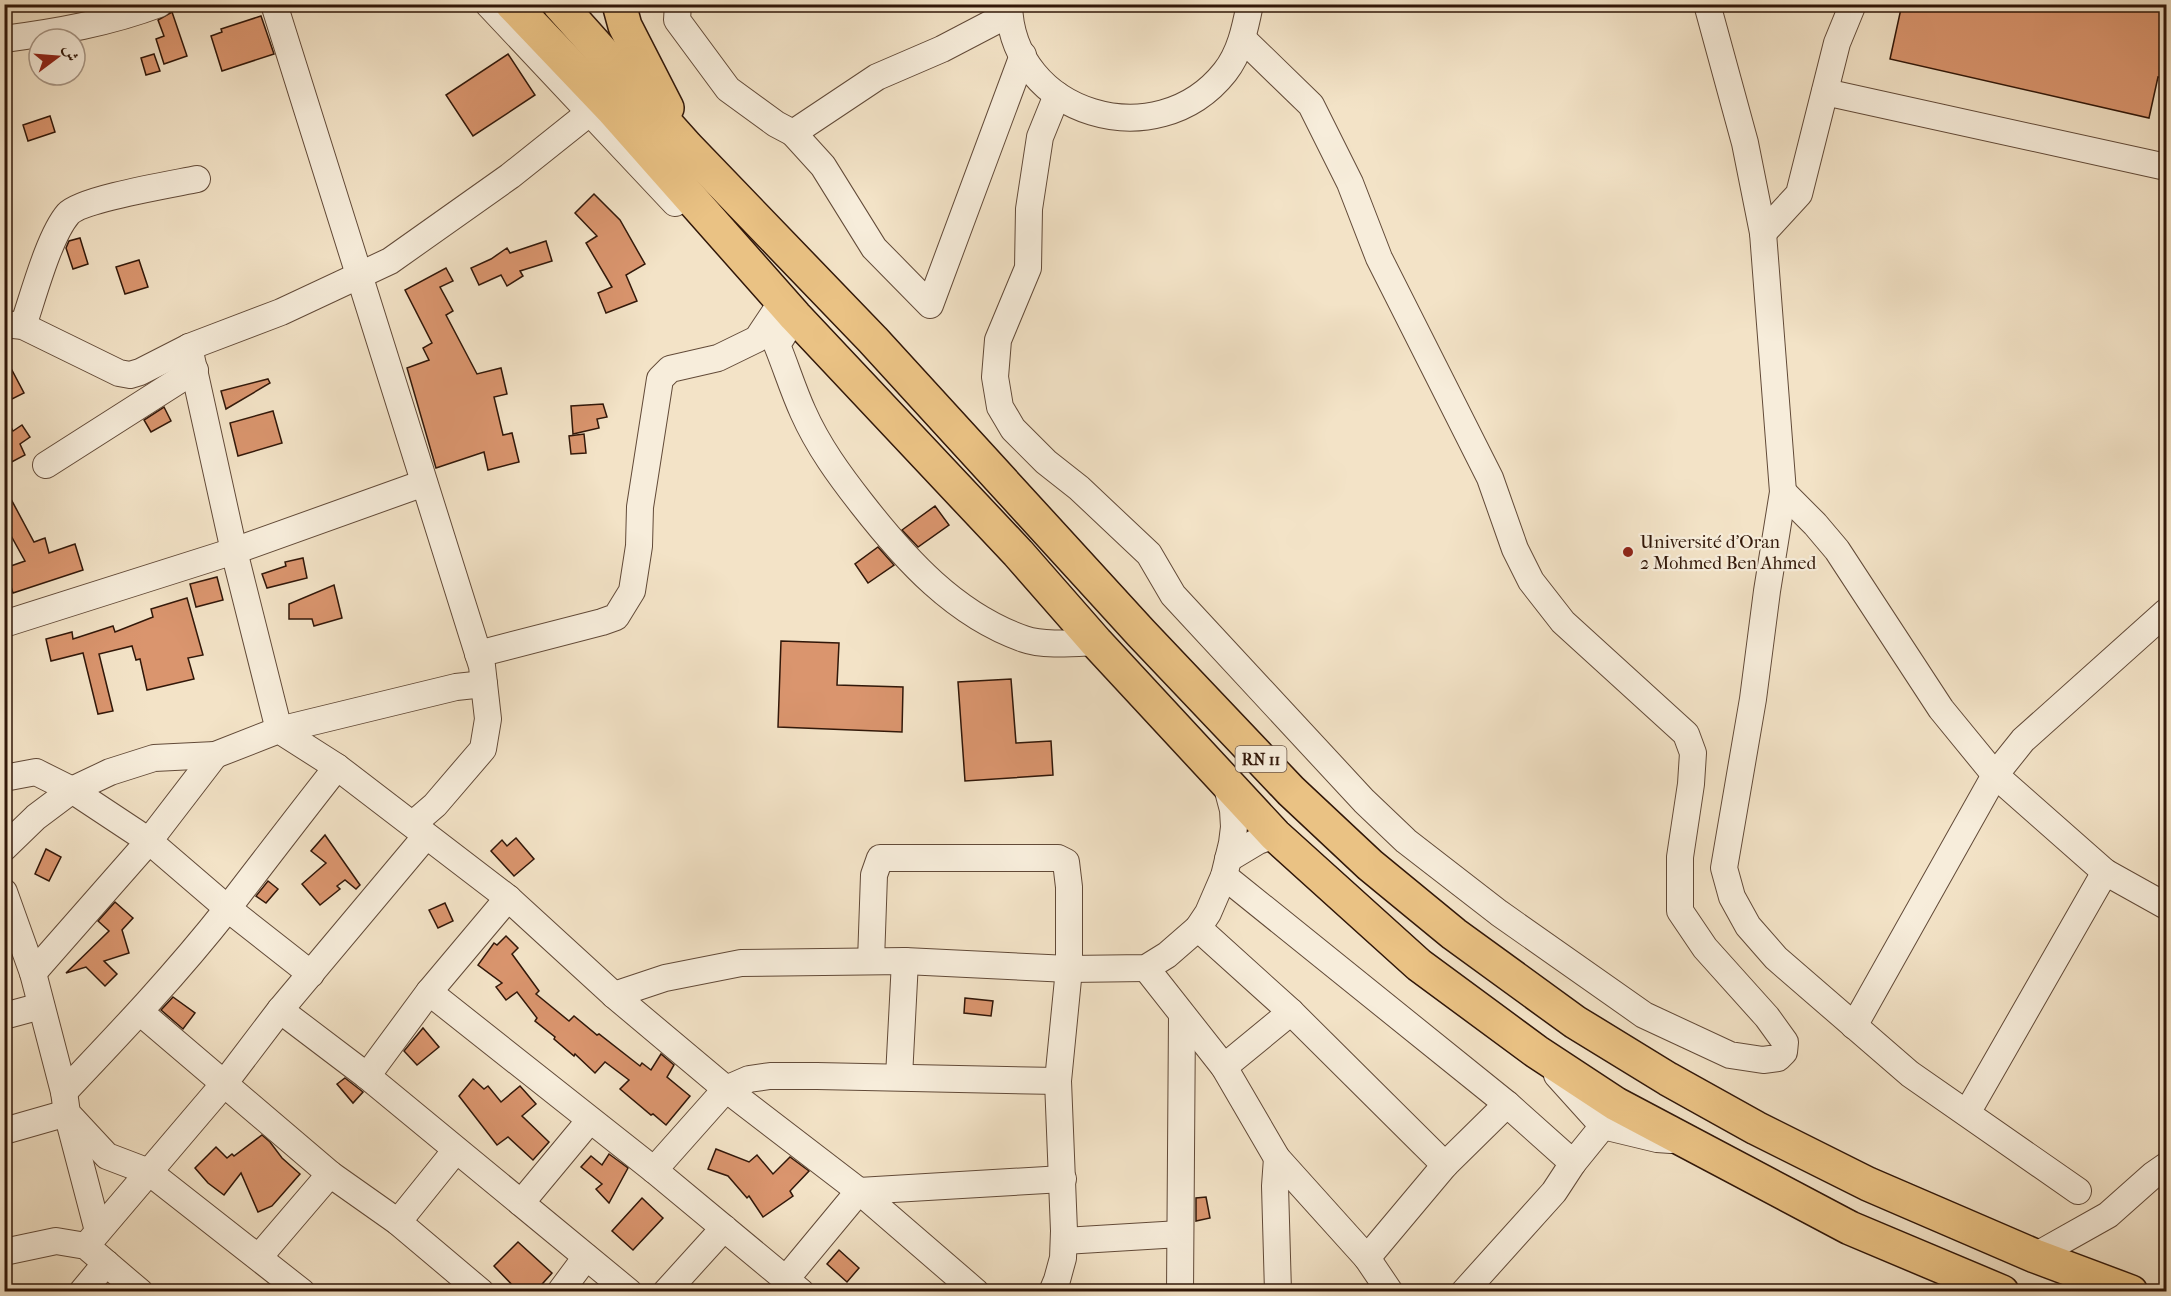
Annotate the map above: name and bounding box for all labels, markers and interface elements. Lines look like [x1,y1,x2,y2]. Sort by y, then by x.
north arrow [27,27,87,87]
text: ش [60,43,82,63]
place label: Université d'Oran 2 Mohmed Ben Ahmed [1640,532,1816,574]
marker: Université d'Oran 2 Mohmed Ben Ahmed [1621,545,1635,559]
road number: RN 11 [1236,746,1286,772]

